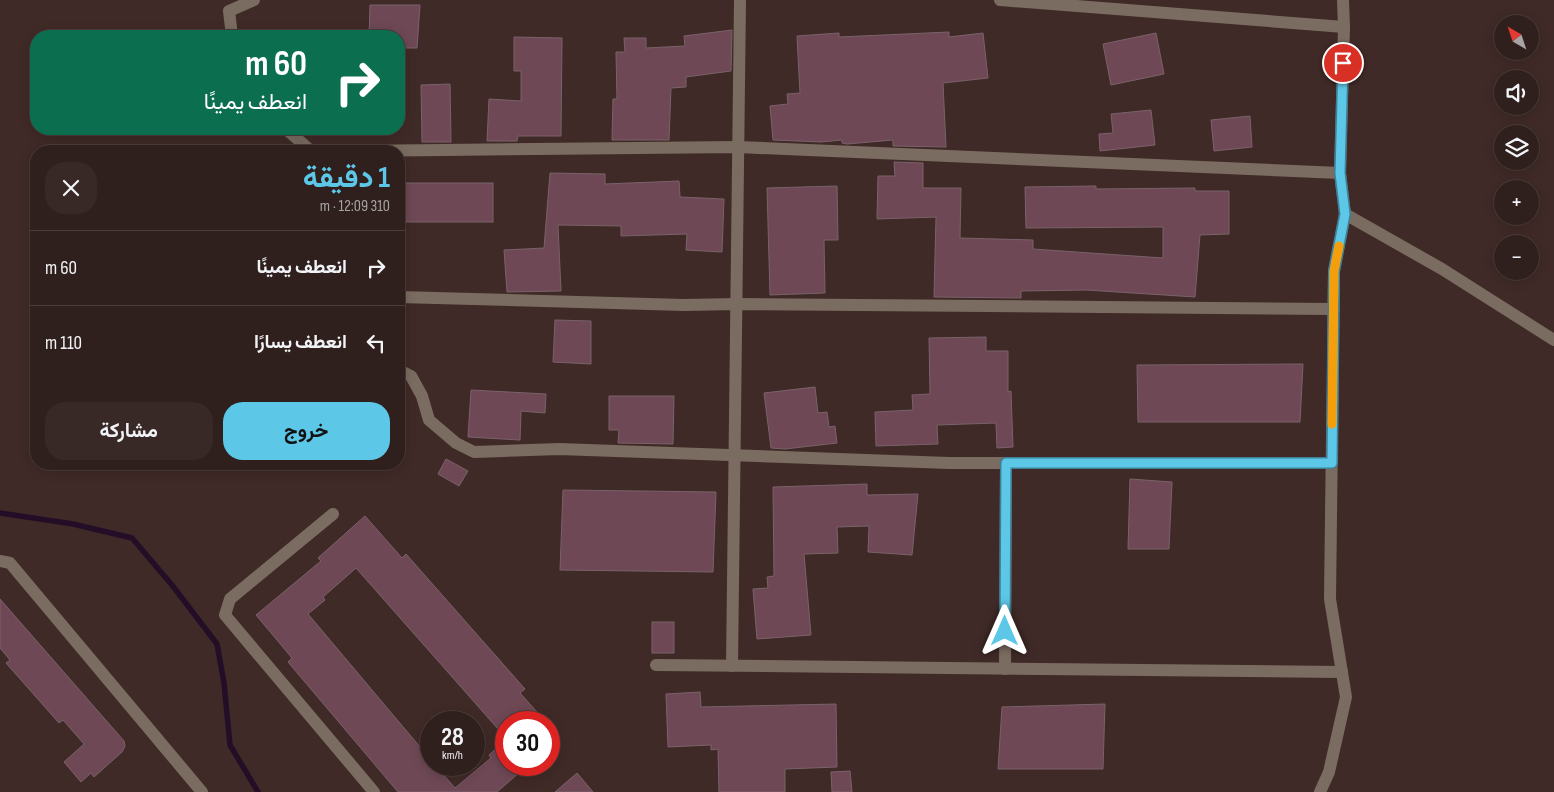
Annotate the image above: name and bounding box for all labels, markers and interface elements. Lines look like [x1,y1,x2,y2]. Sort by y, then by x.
north arrow [1494,15,1539,60]
map controls [1494,15,1539,280]
pin [1322,42,1364,84]
text: 60 m [245,43,307,86]
icon: arrive [1329,49,1357,77]
icon: right [325,50,390,115]
button: sound [1494,70,1539,115]
text: انعطف يمينًا [204,89,307,116]
button: layers [1494,125,1539,170]
text: 1 دقيقة [303,160,390,196]
button: close [45,162,97,214]
button: + [1494,180,1539,225]
text: 310 m · 12:09 [320,197,390,216]
button: − [1494,235,1539,280]
icon: right [362,254,390,282]
text: انعطف يمينًا [256,256,347,279]
text: 60 m [45,257,77,280]
icon: left [362,329,390,357]
text: انعطف يسارًا [254,331,347,354]
text: 110 m [45,332,82,355]
button: مشاركة [45,402,213,460]
button: خروج [223,402,390,460]
position arrow [978,604,1030,656]
speed limit sign: 30 [495,711,560,776]
text: 28 [441,722,464,753]
text: km/h [442,748,463,763]

